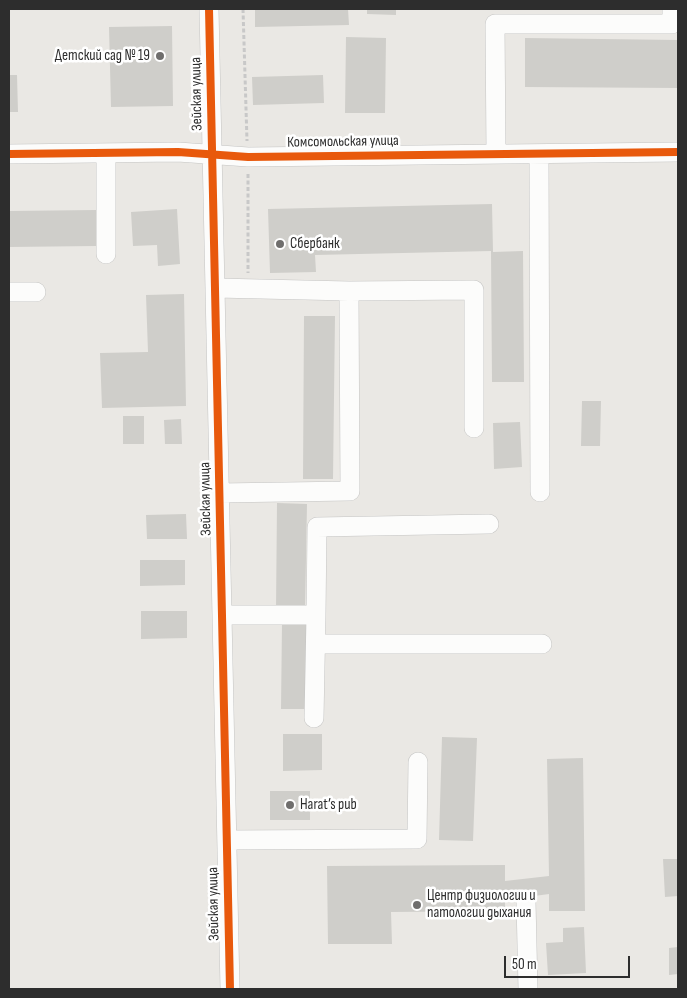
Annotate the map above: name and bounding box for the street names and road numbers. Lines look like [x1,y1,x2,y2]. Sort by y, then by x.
street label: Зейская улица [187,57,207,131]
street label: Комсомольская улица [287,132,399,152]
street label: Зейская улица [196,462,216,536]
street label: Зейская улица [204,867,224,941]

